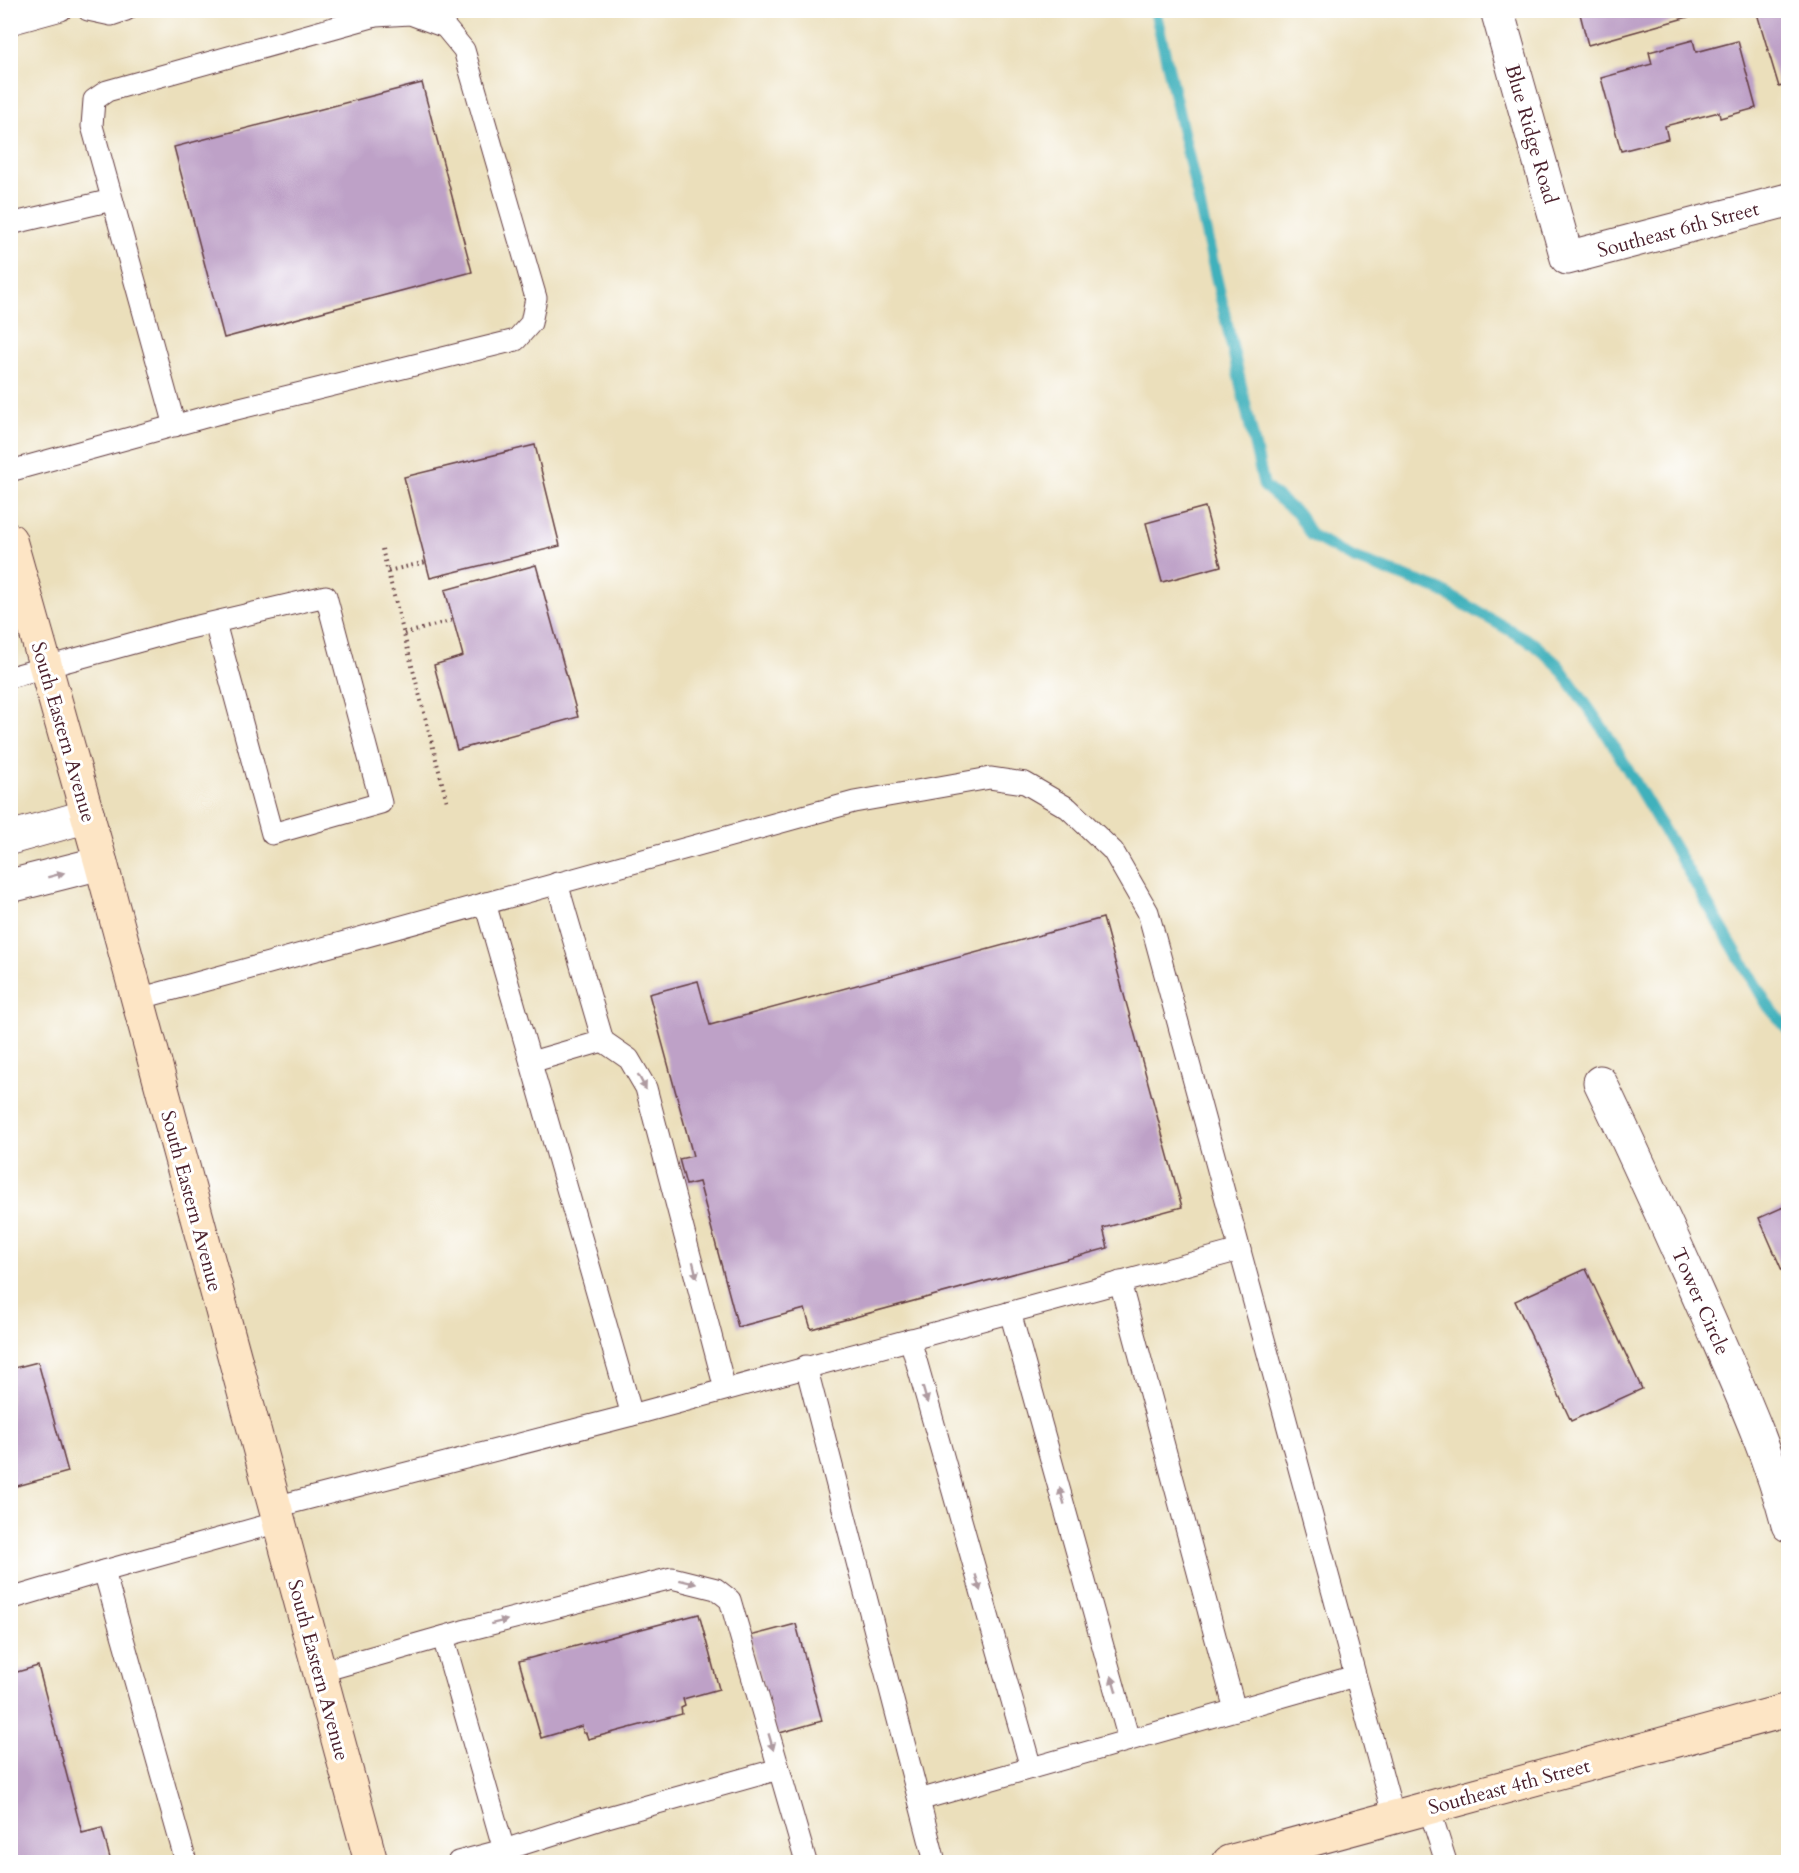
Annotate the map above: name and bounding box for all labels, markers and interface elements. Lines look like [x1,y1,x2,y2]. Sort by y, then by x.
street label: Blue Ridge Road [1499,61,1564,207]
street label: Southeast 6th Street [1594,195,1763,264]
street label: South Eastern Avenue [25,639,102,825]
one-way arrow [47,869,65,879]
one-way arrow [637,1074,647,1091]
street label: South Eastern Avenue [154,1108,229,1295]
street label: Tower Circle [1665,1243,1736,1359]
one-way arrow [690,1261,700,1279]
one-way arrow [921,1386,930,1404]
one-way arrow [1056,1487,1066,1505]
one-way arrow [974,1574,984,1592]
street label: South Eastern Avenue [281,1577,356,1764]
one-way arrow [679,1577,697,1587]
one-way arrow [490,1616,508,1626]
one-way arrow [1108,1675,1118,1693]
one-way arrow [767,1733,776,1751]
street label: Southeast 4th Street [1425,1752,1594,1821]

